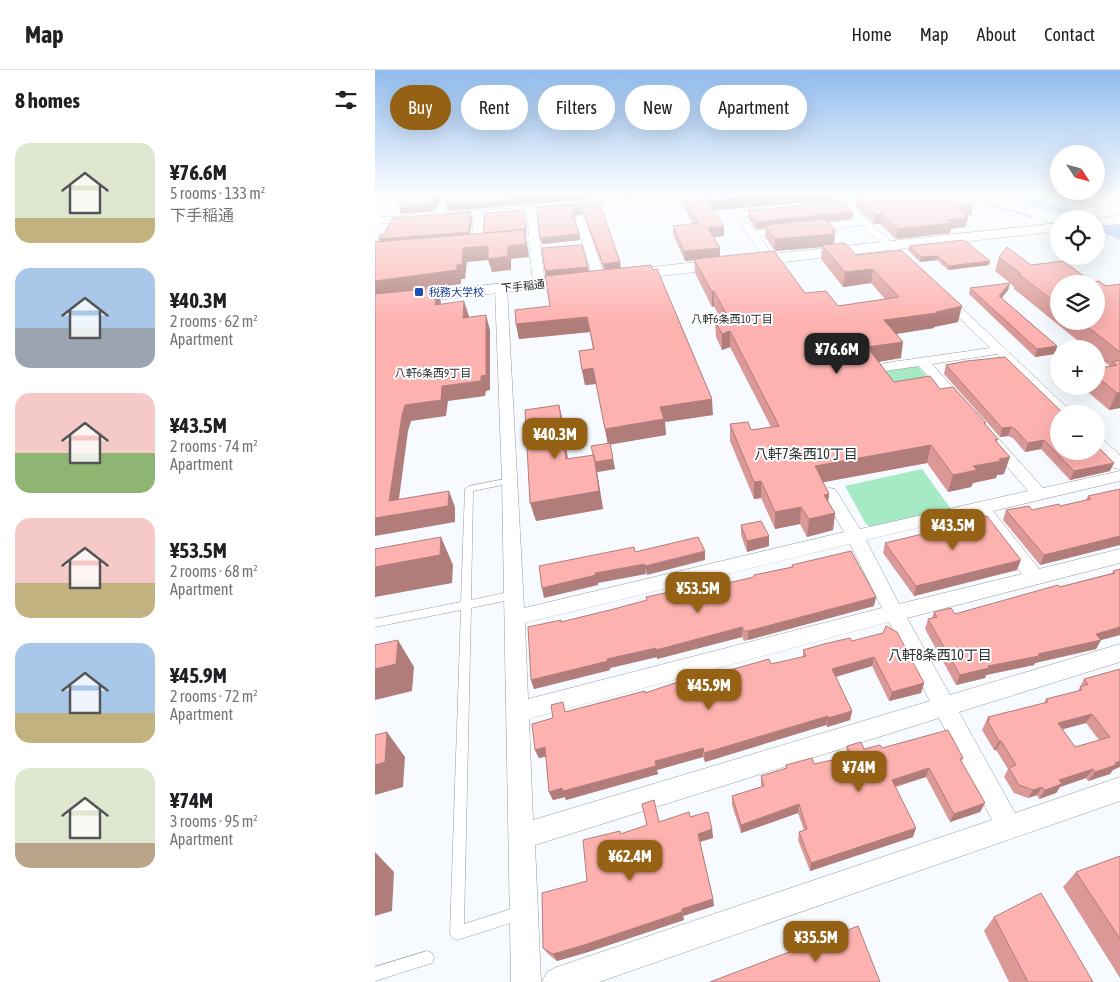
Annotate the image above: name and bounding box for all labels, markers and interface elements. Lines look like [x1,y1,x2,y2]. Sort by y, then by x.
text: Map [25,21,64,48]
text: Home [852,24,892,45]
text: Map [920,24,949,45]
text: About [977,24,1016,45]
text: Contact [1044,24,1095,45]
chip: Buy [390,85,451,130]
chip: Rent [461,85,528,130]
chip: Filters [538,85,615,130]
chip: New [625,85,690,130]
chip: Apartment [700,85,807,130]
icon: filters [332,86,360,114]
text: 8 homes [15,88,80,112]
north arrow [1050,145,1105,200]
map controls [1050,145,1105,460]
text: ¥76.6M [170,160,227,184]
icon: home [55,163,115,223]
text: 5 rooms · 133 m² [170,184,265,202]
text: 下手稲通 [170,206,234,224]
button: locate [1050,210,1105,265]
button: layers [1050,275,1105,330]
street label: 下手稲通 [500,278,546,294]
marker: 税務大学校 [413,286,425,298]
place label: 税務大学校 [429,286,484,298]
icon: home [55,288,115,348]
text: ¥40.3M [170,288,227,312]
text: 2 rooms · 62 m² [170,312,258,330]
district label: 八軒6条西10丁目 [691,313,773,325]
text: Apartment [170,330,233,348]
pin: ¥76.6M [796,332,878,375]
text: ¥76.6M [815,340,859,358]
button: + [1050,340,1105,395]
district label: 八軒6条西9丁目 [395,367,471,379]
button: − [1050,405,1105,460]
icon: home [55,413,115,473]
text: ¥43.5M [170,413,227,437]
pin: ¥40.3M [514,418,596,460]
text: ¥40.3M [533,425,577,443]
text: 2 rooms · 74 m² [170,437,258,455]
district label: 八軒7条西10丁目 [754,446,858,462]
text: Apartment [170,455,233,473]
pin: ¥43.5M [912,508,994,551]
text: ¥43.5M [931,516,975,534]
icon: home [55,538,115,598]
text: ¥53.5M [170,538,227,562]
text: 2 rooms · 68 m² [170,562,258,580]
pin: ¥53.5M [657,572,739,614]
text: ¥53.5M [676,579,720,597]
text: Apartment [170,580,233,598]
district label: 八軒8条西10丁目 [888,647,992,663]
icon: home [55,663,115,723]
text: ¥45.9M [170,663,227,687]
pin: ¥45.9M [668,668,750,711]
text: ¥45.9M [687,676,731,694]
text: 2 rooms · 72 m² [170,687,258,705]
text: Apartment [170,705,233,723]
pin: ¥74M [829,750,889,793]
text: ¥74M [843,758,875,776]
icon: home [55,788,115,848]
text: ¥74M [170,788,213,812]
text: 3 rooms · 95 m² [170,812,258,830]
text: Apartment [170,830,233,848]
pin: ¥62.4M [589,840,671,882]
text: ¥62.4M [608,847,652,865]
pin: ¥35.5M [775,920,857,963]
text: ¥35.5M [794,928,838,946]

